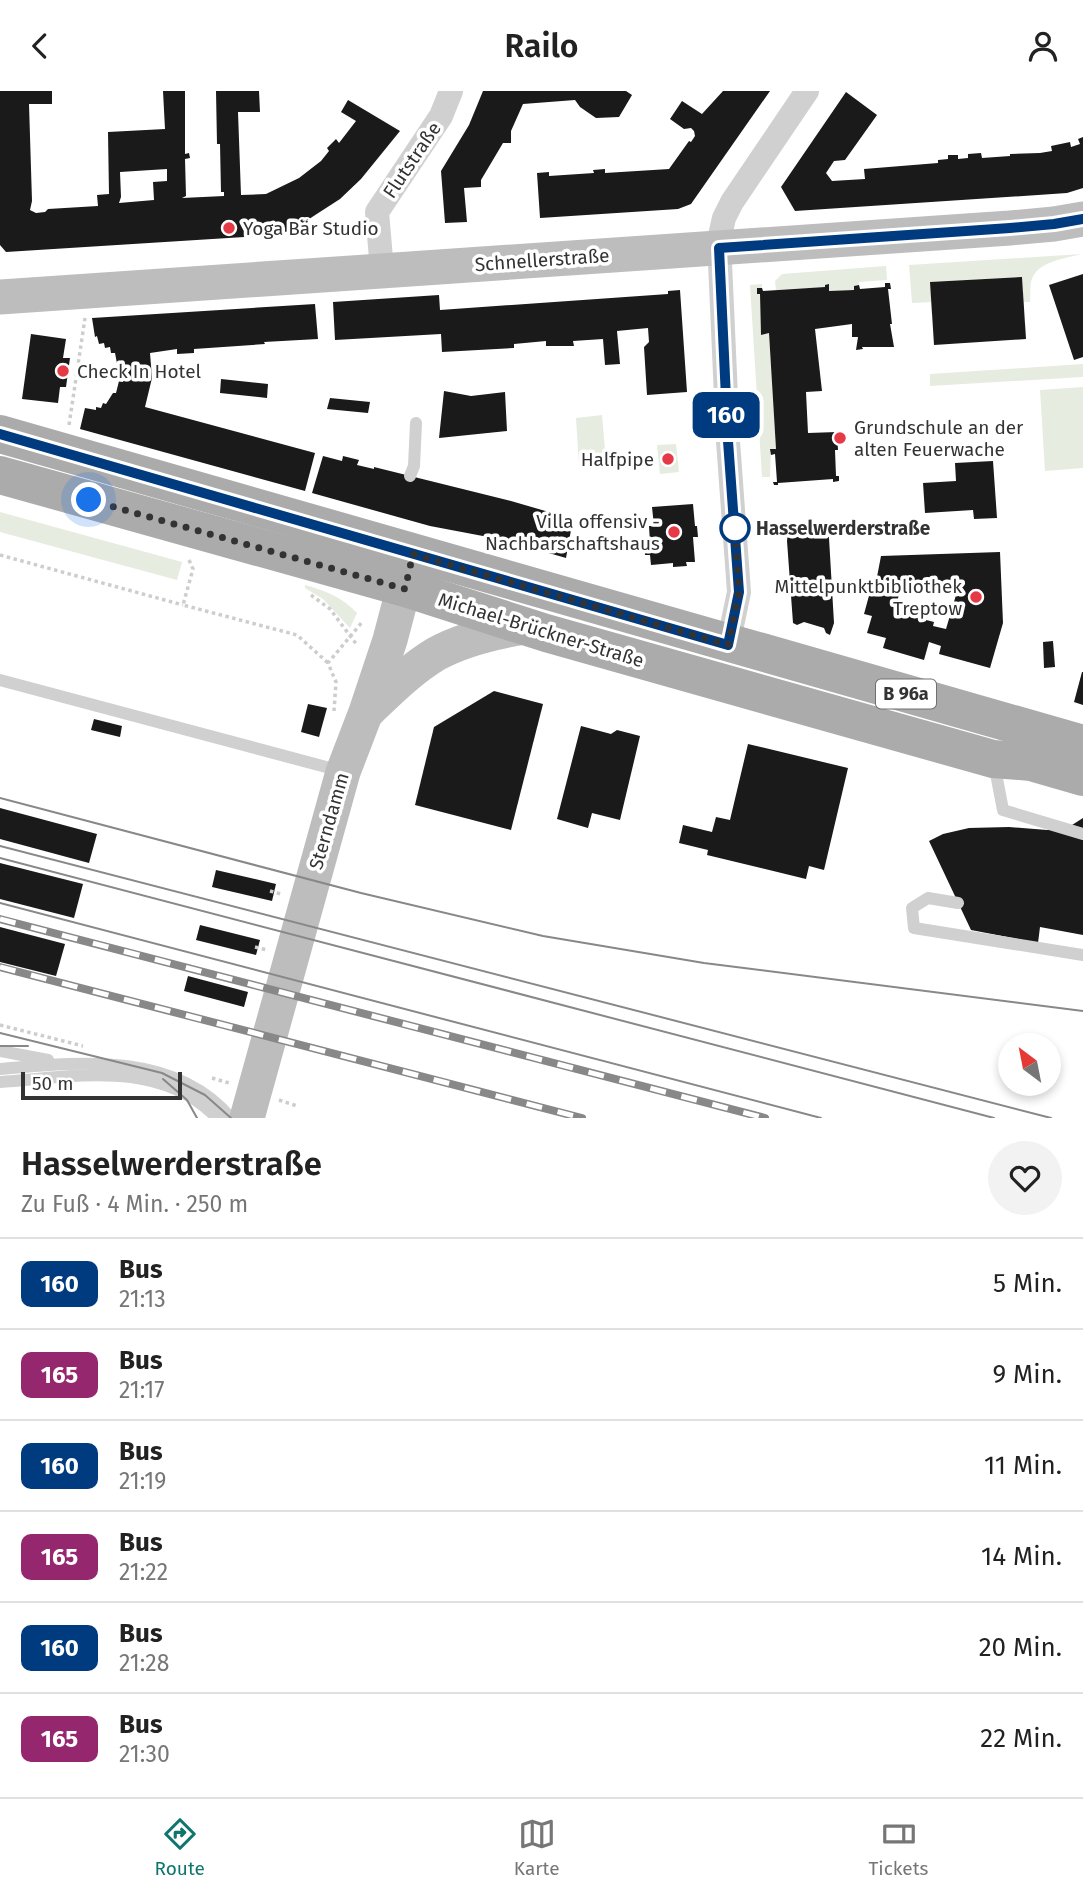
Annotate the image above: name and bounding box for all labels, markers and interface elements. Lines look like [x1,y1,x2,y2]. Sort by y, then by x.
icon: back [21,27,59,65]
text: Railo [505,27,578,65]
icon: person [1024,27,1062,65]
street label: Flutstraße [378,118,446,202]
place label: Yoga Bär Studio [243,217,379,240]
marker: Yoga Bär Studio [221,220,237,236]
street label: Schnellerstraße [474,244,610,276]
place label: Check In Hotel [77,360,202,383]
marker: Check In Hotel [55,363,71,379]
line badge: 160 [686,392,766,438]
text: 160 [707,401,745,429]
place label: Grundschule an der alten Feuerwache [854,416,1024,461]
marker: Grundschule an der alten Feuerwache [832,430,848,446]
place label: Halfpipe [581,448,654,471]
marker: Halfpipe [660,451,676,467]
your location [71,482,106,517]
place label: Villa offensiv - Nachbarschaftshaus [485,510,660,555]
marker: Hasselwerderstraße [720,513,750,543]
place label: Hasselwerderstraße [756,517,930,540]
marker: Villa offensiv - Nachbarschaftshaus [666,524,682,540]
place label: Mittelpunktbibliothek Treptow [774,575,962,620]
street label: Michael-Brückner-Straße [435,588,647,672]
marker: Mittelpunktbibliothek Treptow [968,589,984,605]
road number: B 96a [876,679,936,709]
street label: Sterndamm [304,770,354,872]
north arrow [998,1033,1060,1095]
map controls [998,1033,1061,1096]
scale bar [21,1069,182,1101]
text: 50 m [32,1072,73,1095]
button: heart [988,1141,1062,1215]
text: Hasselwerderstraße [21,1144,322,1184]
text: Zu Fuß · 4 Min. · 250 m [21,1190,248,1218]
text: Bus [119,1254,162,1285]
text: 5 Min. [993,1268,1062,1299]
text: 160 [40,1270,79,1298]
text: 21:13 [119,1285,166,1313]
text: Bus [119,1345,162,1376]
text: 9 Min. [992,1359,1062,1390]
text: 165 [41,1361,78,1389]
text: 21:17 [119,1376,165,1404]
text: Bus [119,1436,162,1467]
text: 11 Min. [984,1450,1062,1481]
text: 160 [40,1452,79,1480]
text: 21:19 [119,1467,166,1495]
text: Bus [119,1527,162,1558]
text: 14 Min. [981,1541,1062,1572]
text: 165 [41,1543,78,1571]
text: 21:22 [119,1558,168,1586]
text: Bus [119,1618,162,1649]
text: 20 Min. [979,1632,1062,1663]
text: 160 [40,1634,79,1662]
text: 21:28 [119,1649,169,1677]
text: Bus [119,1709,162,1740]
text: 22 Min. [980,1723,1062,1754]
text: 165 [41,1725,78,1753]
text: 21:30 [119,1740,170,1768]
tab: Route [155,1815,205,1880]
tab: Karte [514,1815,560,1880]
tab: Tickets [869,1815,928,1880]

